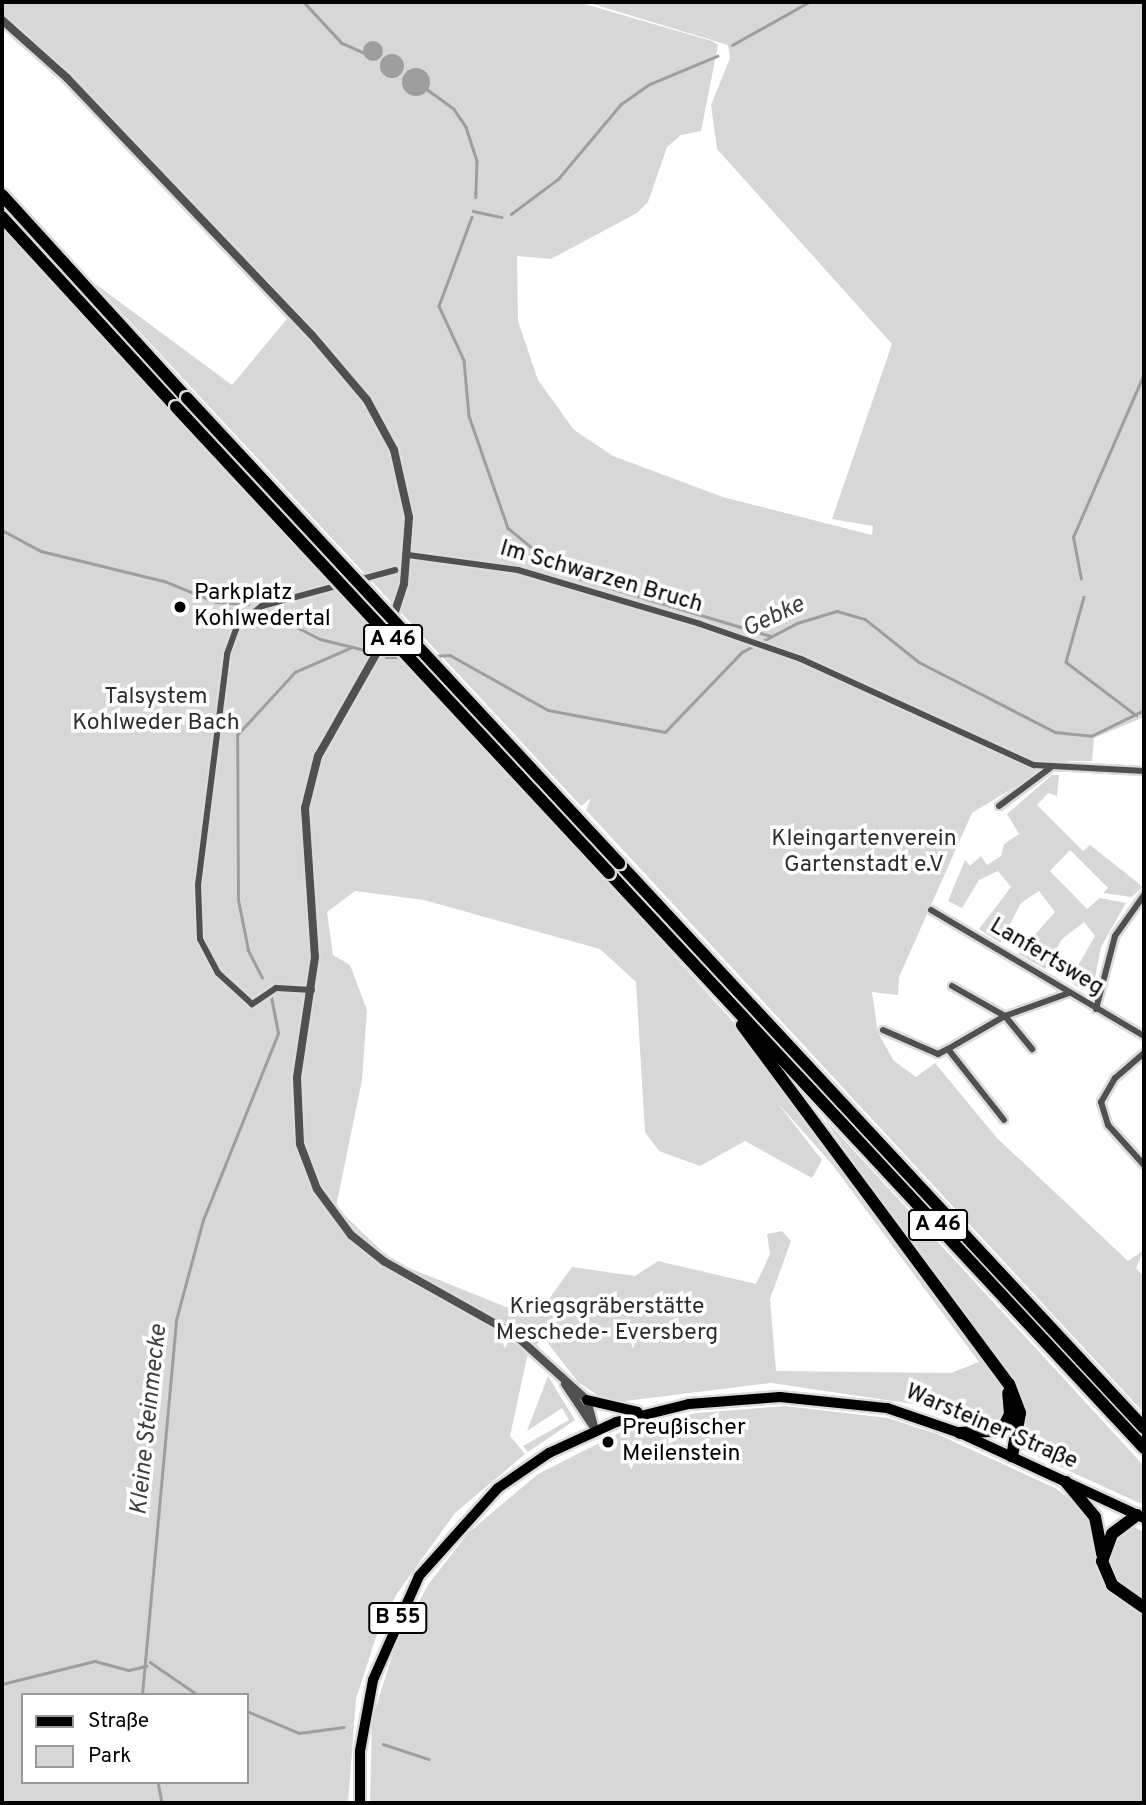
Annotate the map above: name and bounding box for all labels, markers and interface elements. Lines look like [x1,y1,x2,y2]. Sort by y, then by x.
street label: Im Schwarzen Bruch [496,536,706,620]
place label: Parkplatz Kohlwedertal [194,580,331,634]
water label: Gebke [739,591,809,645]
marker: Parkplatz Kohlwedertal [172,599,188,615]
road number: A 46 [362,622,424,658]
park label: Talsystem Kohlweder Bach [72,684,240,738]
park label: Kleingartenverein Gartenstadt e.V [771,826,957,880]
street label: Lanfertsweg [984,913,1108,1003]
road number: A 46 [906,1208,970,1242]
park label: Kriegsgräberstätte Meschede- Eversberg [496,1294,718,1348]
water label: Kleine Steinmecke [126,1323,174,1517]
street label: Warsteiner Straße [901,1379,1081,1477]
place label: Preußischer Meilenstein [622,1415,746,1469]
marker: Preußischer Meilenstein [600,1434,616,1450]
road number: B 55 [368,1600,428,1636]
legend [21,1693,248,1784]
text: Straße [88,1708,149,1735]
text: Park [88,1743,131,1770]

